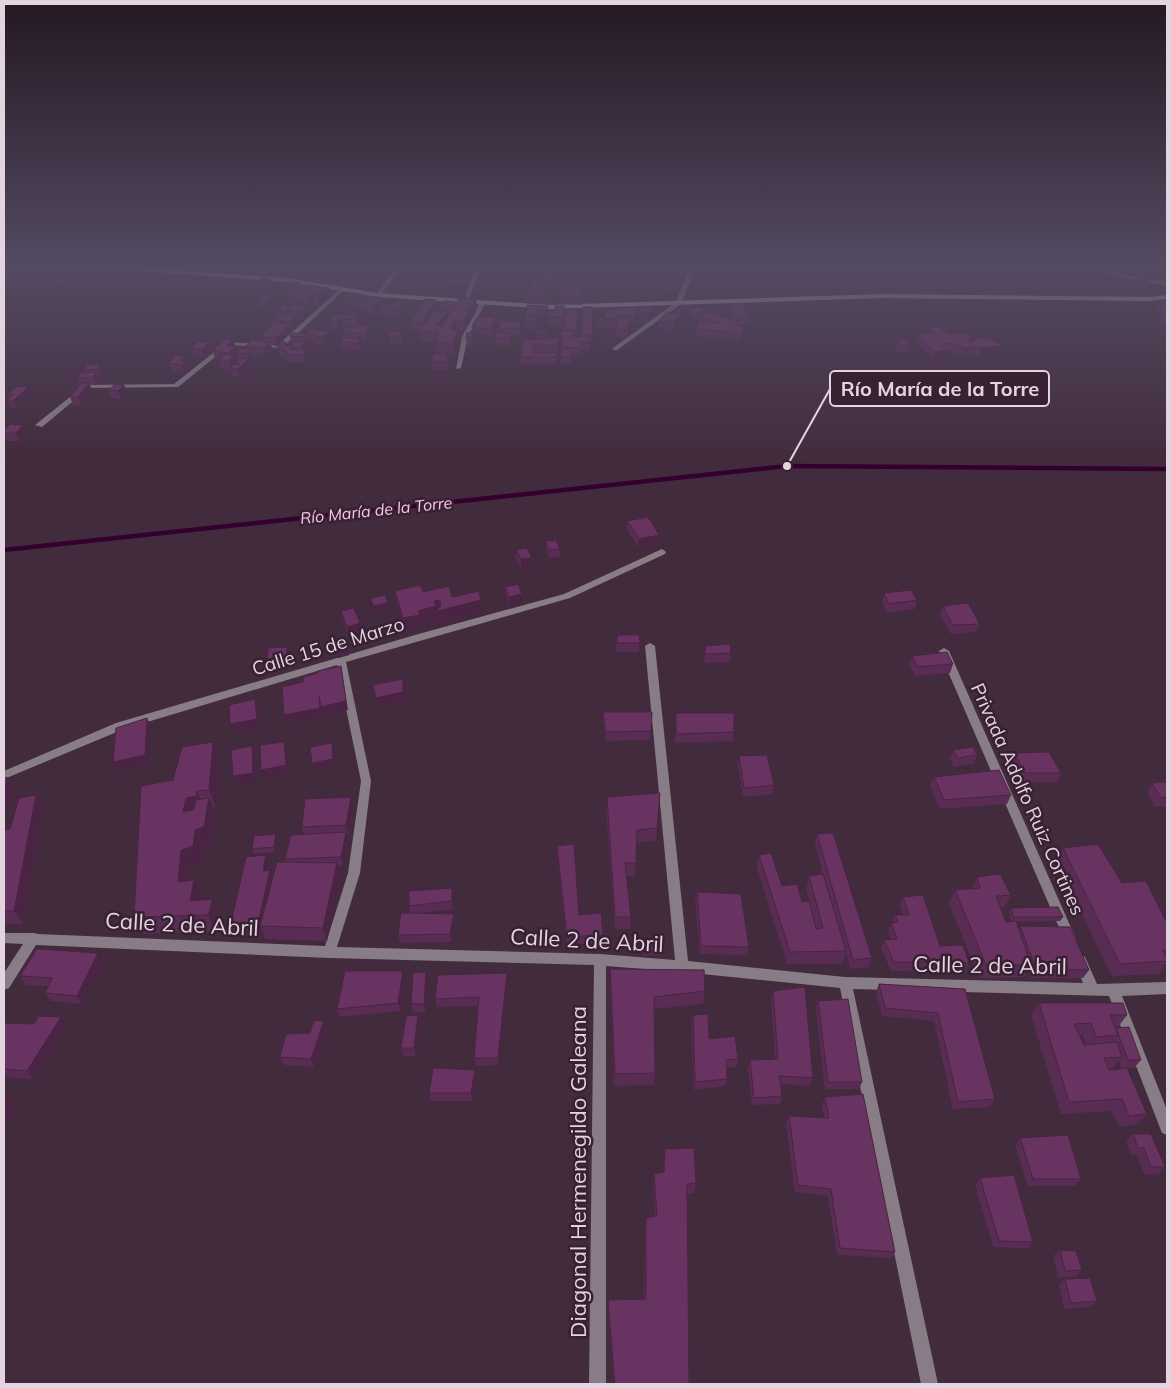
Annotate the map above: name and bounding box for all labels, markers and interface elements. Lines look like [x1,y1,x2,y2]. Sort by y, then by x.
callout: Río María de la Torre [830,371,1049,406]
text: Río María de la Torre [841,376,1039,401]
water label: Río María de la Torre [299,492,453,528]
street label: Calle 15 de Marzo [249,611,407,681]
street label: Privada Adolfo Ruiz Cortines [966,679,1090,919]
street label: Calle 2 de Abril [104,906,260,942]
street label: Calle 2 de Abril [509,922,665,958]
street label: Calle 2 de Abril [913,950,1067,980]
street label: Diagonal Hermenegildo Galeana [564,1006,592,1338]

